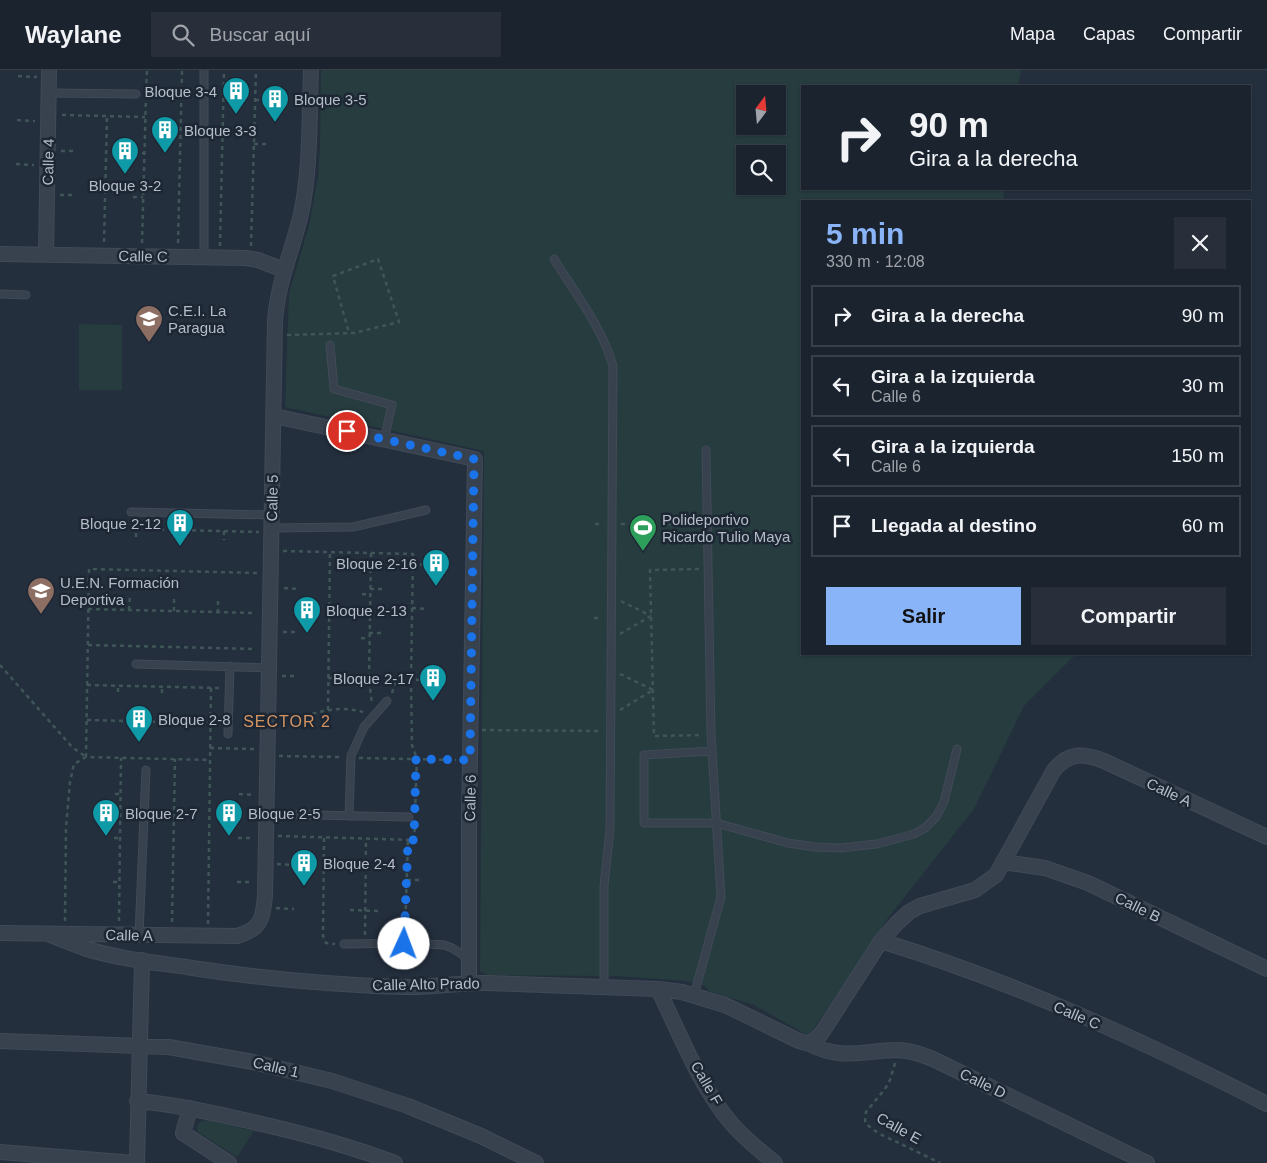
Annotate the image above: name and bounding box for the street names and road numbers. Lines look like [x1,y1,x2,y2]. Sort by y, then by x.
street label: Calle 4 [39,139,57,185]
street label: Calle C [118,247,168,265]
street label: Calle 5 [263,475,281,521]
street label: Calle A [1144,774,1194,810]
street label: Calle 6 [461,775,479,821]
street label: Calle B [1113,889,1163,925]
street label: Calle A [105,926,153,944]
street label: Calle Alto Prado [372,975,480,993]
street label: Calle C [1051,998,1103,1032]
street label: Calle 1 [251,1053,301,1081]
street label: Calle F [688,1058,726,1108]
street label: Calle D [957,1065,1009,1101]
street label: Calle E [874,1109,924,1147]

